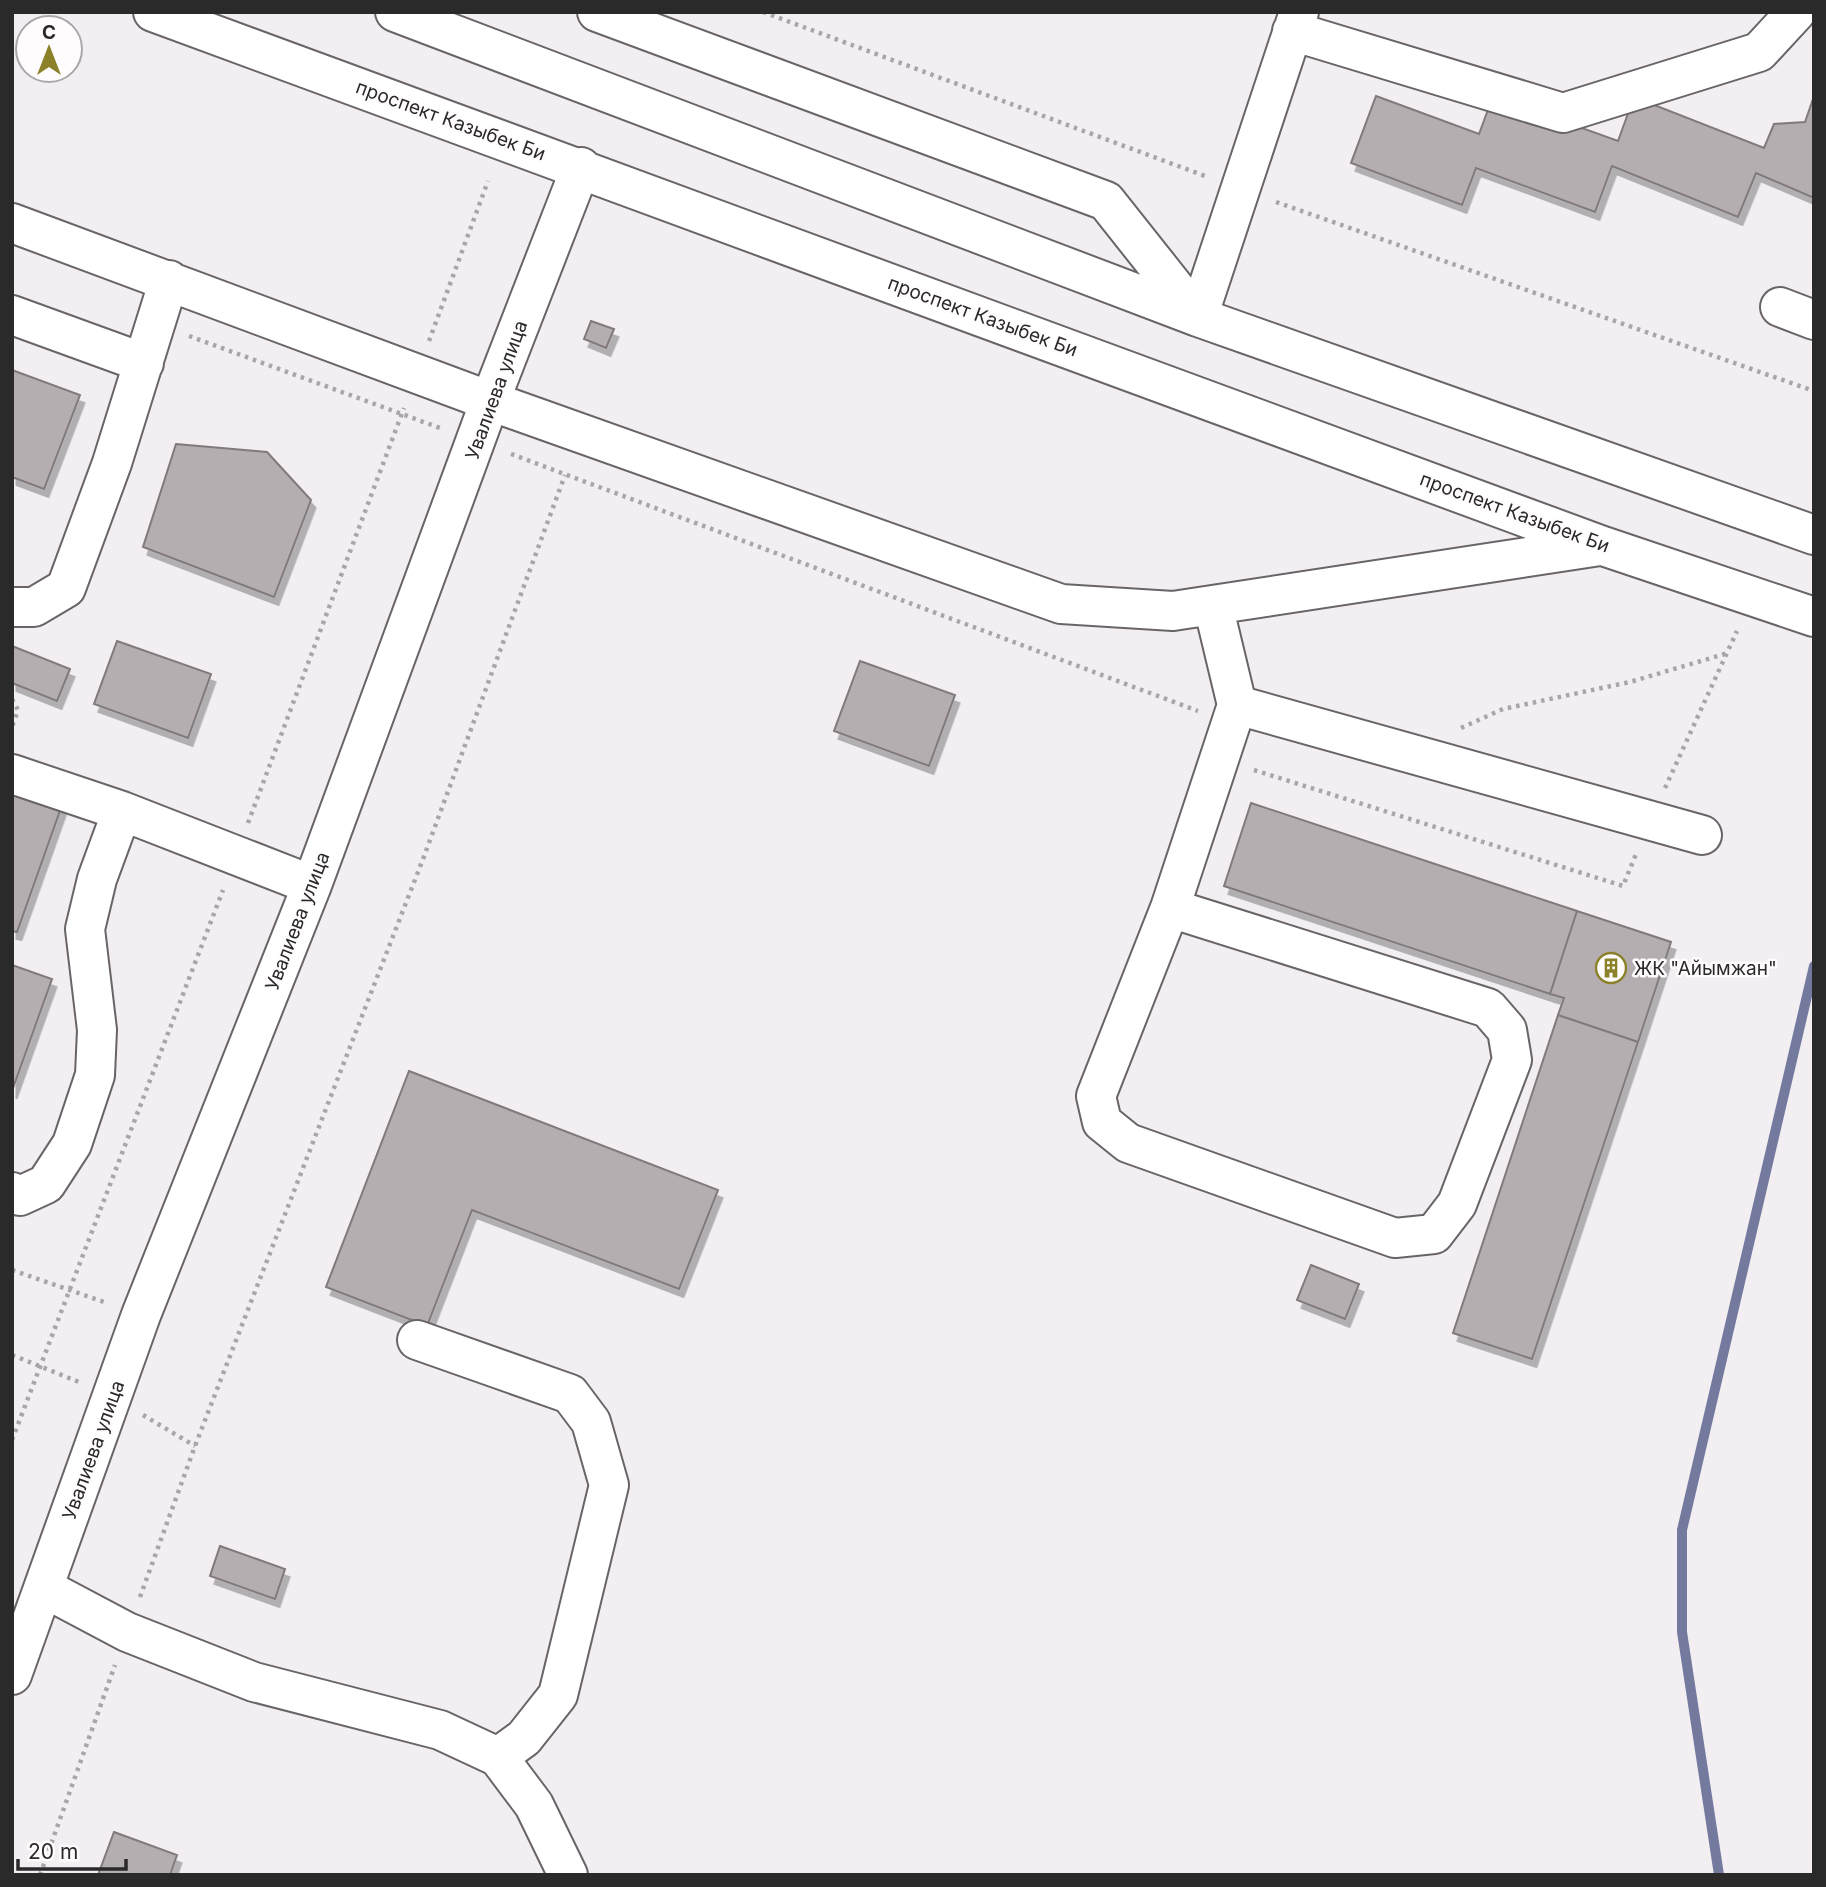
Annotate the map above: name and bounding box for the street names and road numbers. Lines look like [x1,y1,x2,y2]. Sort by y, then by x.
street label: проспект Казыбек Би [353,75,549,165]
street label: проспект Казыбек Би [885,271,1081,361]
street label: Увалиева улица [461,317,532,463]
street label: проспект Казыбек Би [1417,467,1613,557]
street label: Увалиева улица [260,849,334,994]
street label: Увалиева улица [58,1377,129,1523]

